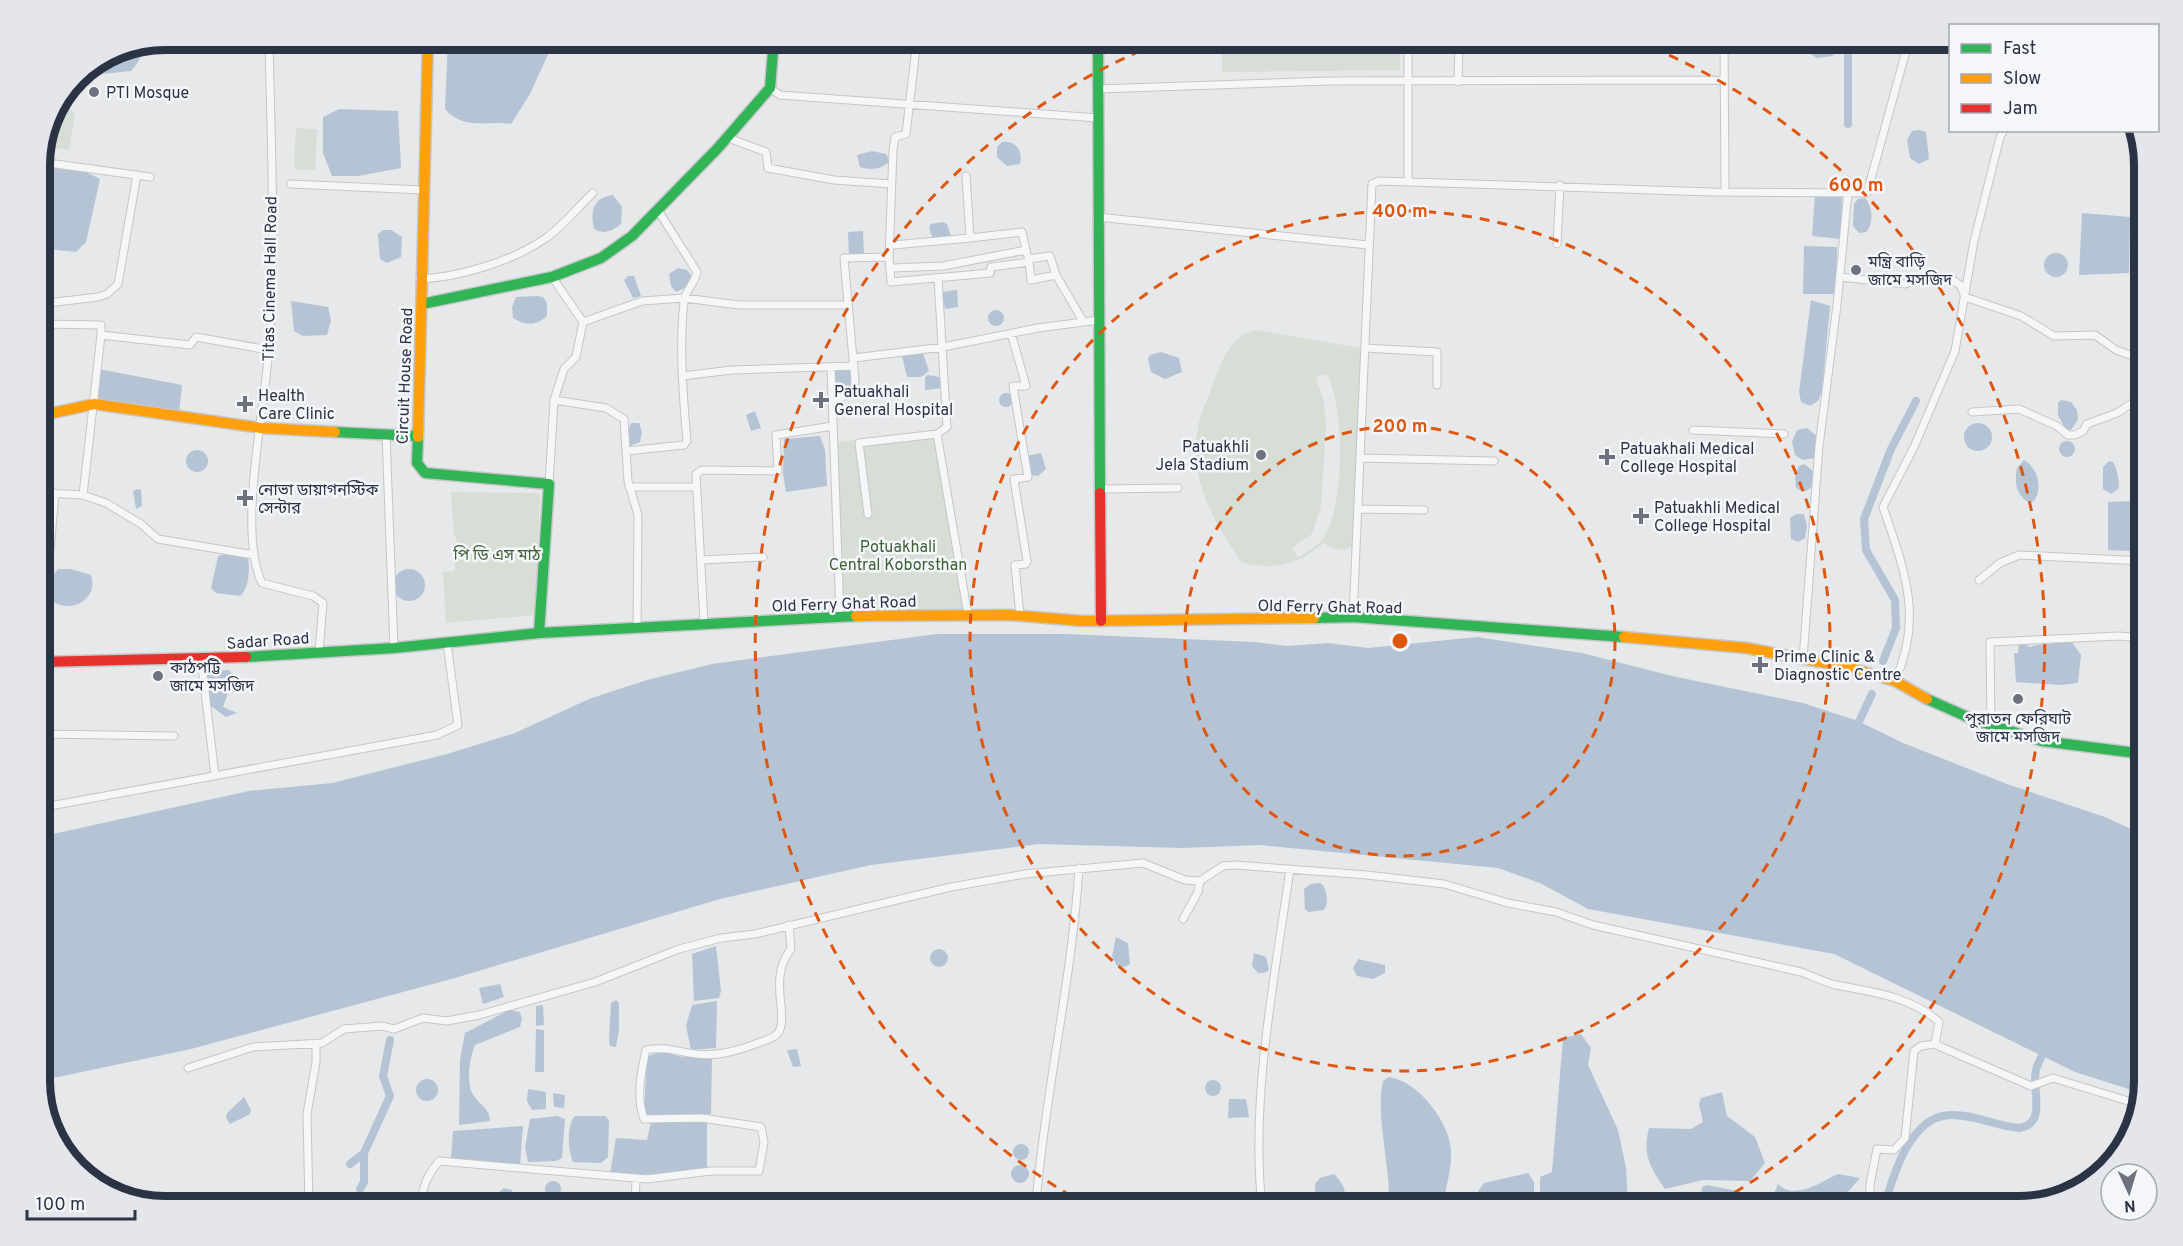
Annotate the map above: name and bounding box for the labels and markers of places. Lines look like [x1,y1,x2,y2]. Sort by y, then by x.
place label: PTI Mosque [106,84,189,104]
marker: PTI Mosque [87,85,101,99]
place label: মন্ত্রি বাড়ি জামে মসজিদ [1867,252,1953,291]
marker: মন্ত্রি বাড়ি জামে মসজিদ [1849,263,1863,277]
place label: Patuakhali General Hospital [834,383,953,421]
place label: Health Care Clinic [258,387,335,425]
marker: Patuakhali General Hospital [812,391,830,409]
marker: Health Care Clinic [236,395,254,413]
place label: Patuakhli Jela Stadium [1156,438,1249,476]
place label: Patuakhali Medical College Hospital [1620,440,1754,478]
marker: Patuakhli Jela Stadium [1254,448,1268,462]
marker: Patuakhali Medical College Hospital [1598,448,1616,466]
place label: নোভা ডায়াগনস্টিক সেন্টার [258,480,379,519]
marker: নোভা ডায়াগনস্টিক সেন্টার [236,489,254,507]
place label: Patuakhli Medical College Hospital [1654,499,1780,537]
marker: Patuakhli Medical College Hospital [1632,507,1650,525]
centre of rings [1390,631,1410,651]
place label: Prime Clinic & Diagnostic Centre [1774,648,1901,686]
marker: Prime Clinic & Diagnostic Centre [1751,656,1769,674]
place label: কাঠপট্টি জামে মসজিদ [169,658,255,697]
marker: কাঠপট্টি জামে মসজিদ [151,669,165,683]
marker: পুরাতন ফেরিঘাট জামে মসজিদ [2011,692,2025,706]
place label: পুরাতন ফেরিঘাট জামে মসজিদ [1965,709,2071,748]

